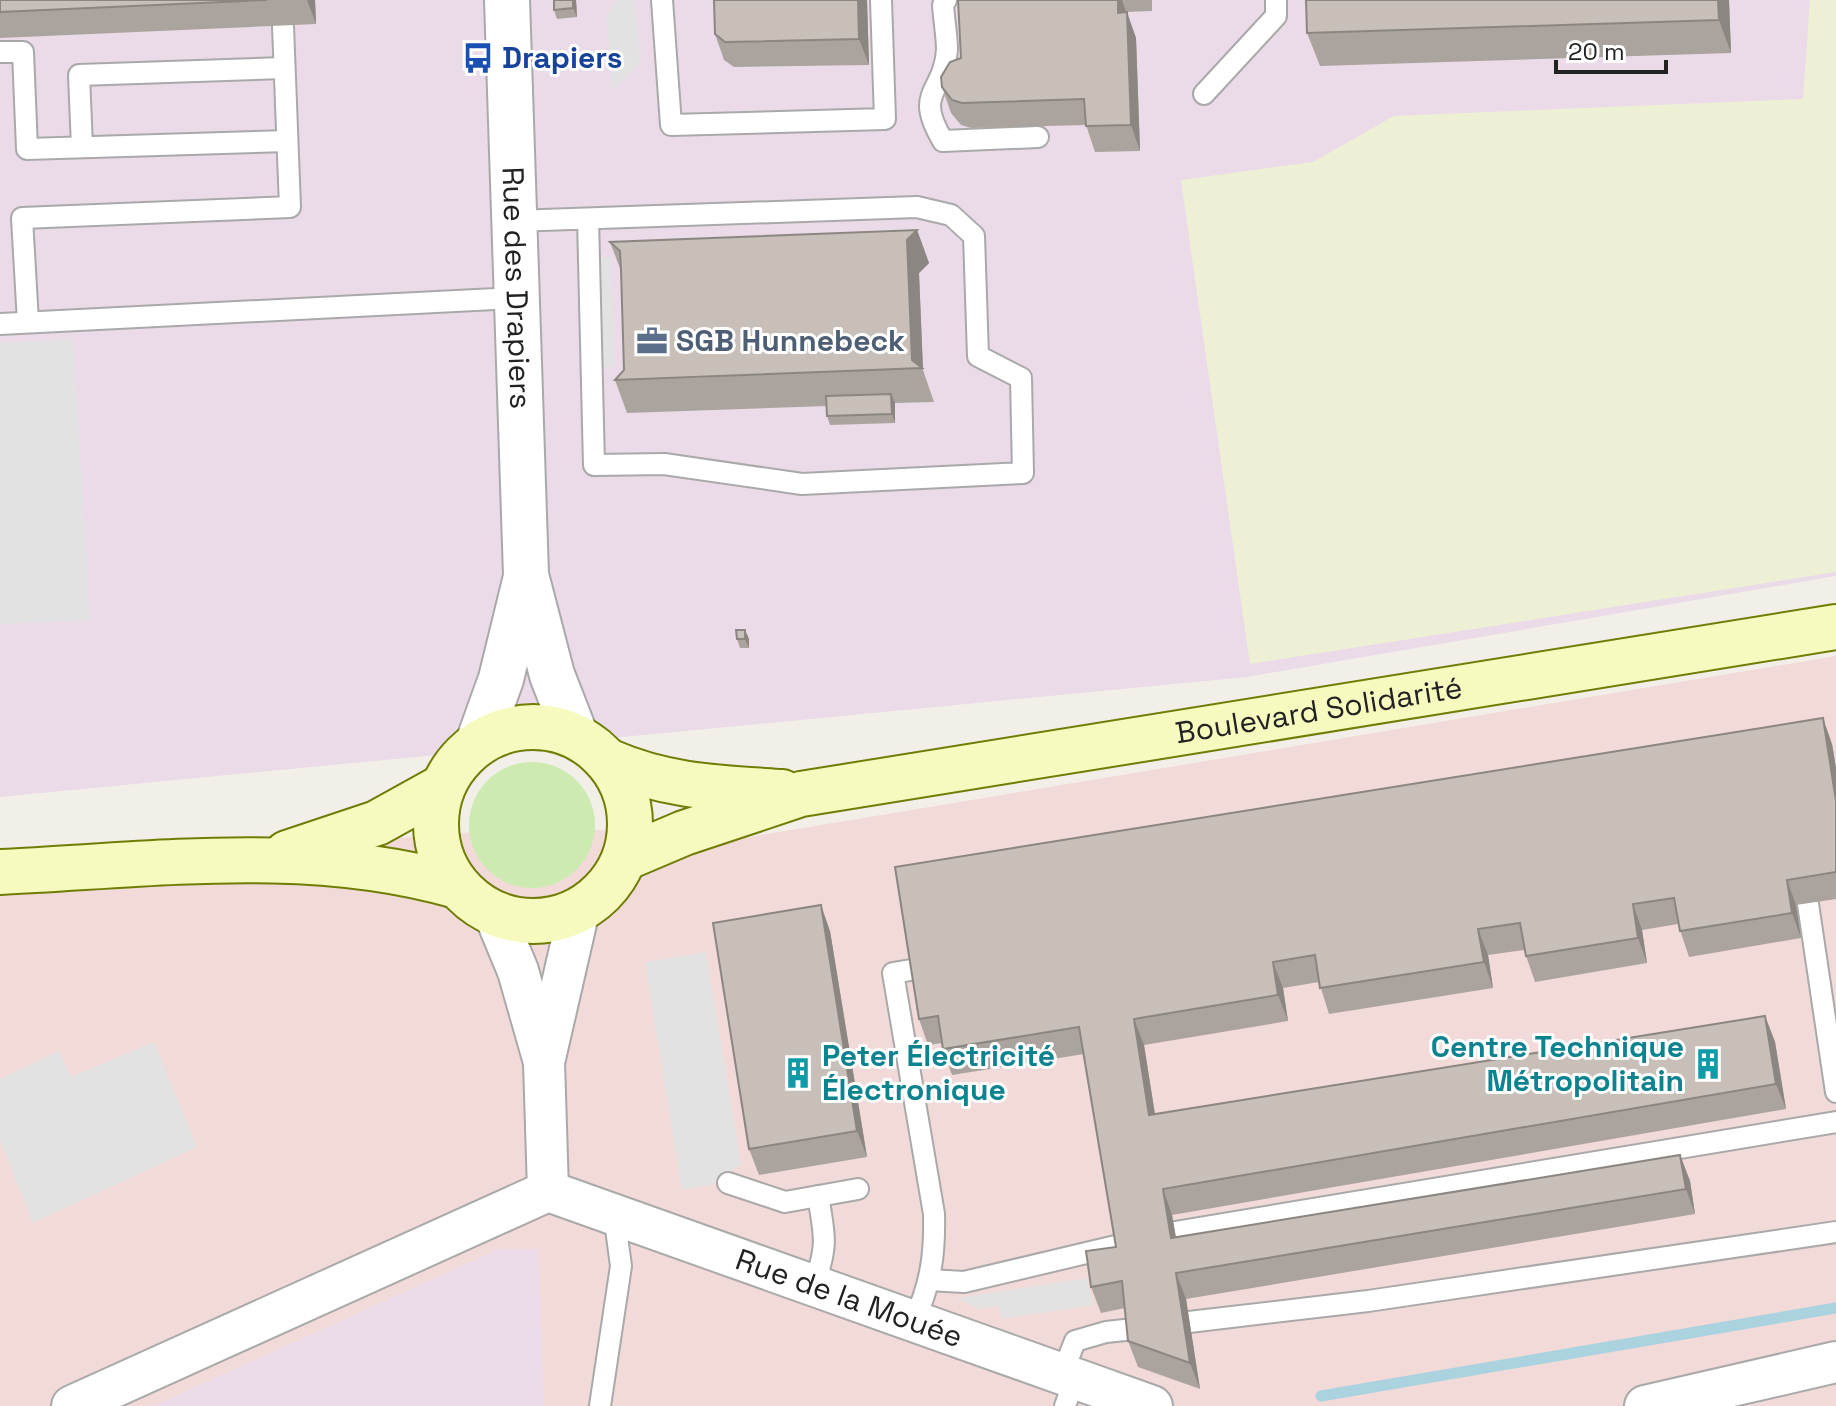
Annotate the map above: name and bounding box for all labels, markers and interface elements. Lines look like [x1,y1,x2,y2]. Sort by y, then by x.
scale bar [1556,24,1666,74]
text: 20 m [1568,36,1625,67]
place label: Drapiers [502,38,623,77]
bus stop icon: Drapiers [461,41,495,75]
street label: Rue des Drapiers [494,166,541,410]
place label: SGB Hunnebeck [676,321,905,360]
office icon: SGB Hunnebeck [635,324,669,358]
street label: Boulevard Solidarité [1173,668,1465,752]
place label: Centre Technique Métropolitain [1431,1027,1684,1100]
place label: Peter Électricité Électronique [822,1036,1055,1109]
building icon: Centre Technique Métropolitain [1691,1047,1725,1081]
building icon: Peter Électricité Électronique [781,1056,815,1090]
street label: Rue de la Mouée [731,1239,968,1356]

